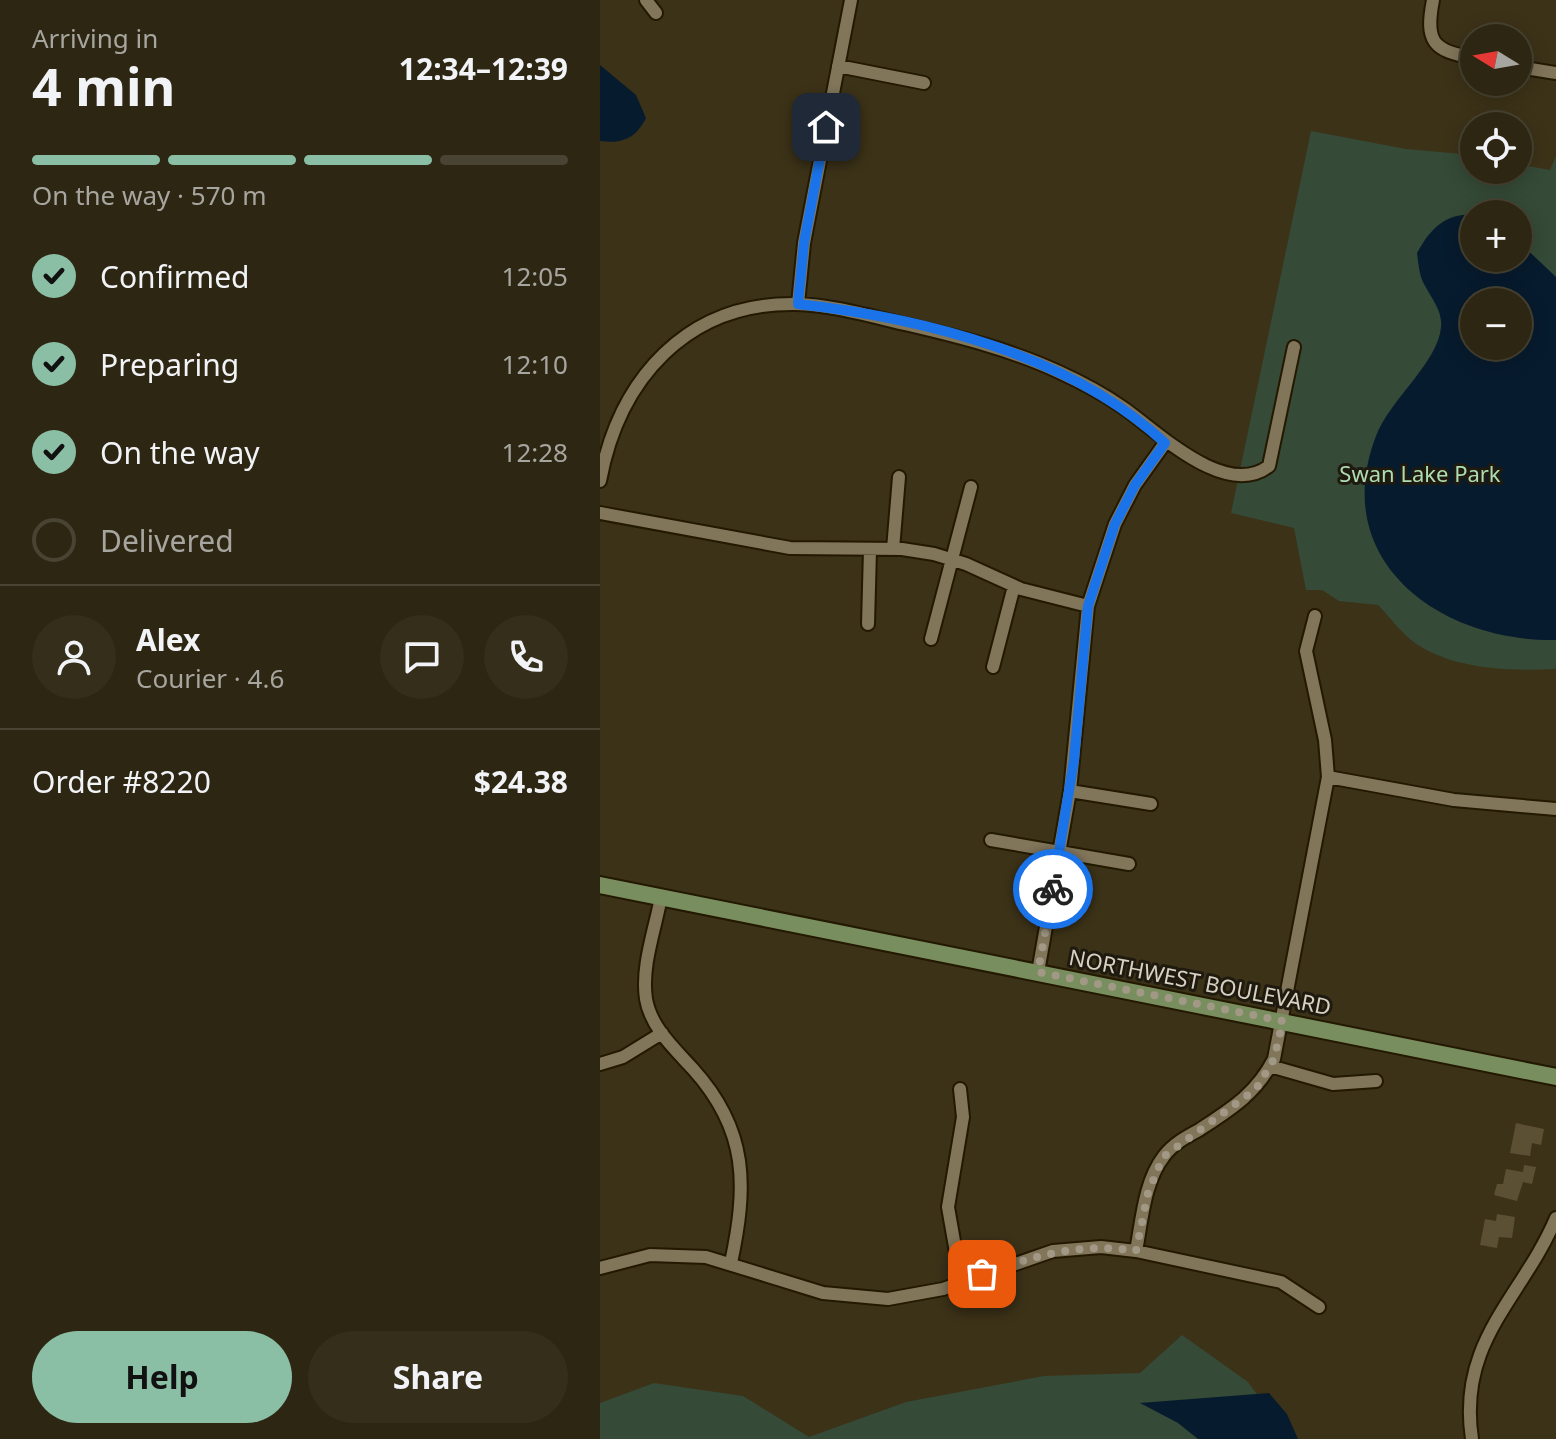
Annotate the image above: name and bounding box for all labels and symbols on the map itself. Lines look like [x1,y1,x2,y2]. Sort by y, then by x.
north arrow [1460,24,1532,96]
pin [792,93,860,161]
park label: Swan Lake Park [1339,458,1501,488]
courier [1013,849,1093,929]
street label: NORTHWEST BOULEVARD [1067,941,1334,1021]
pin [948,1240,1016,1308]

